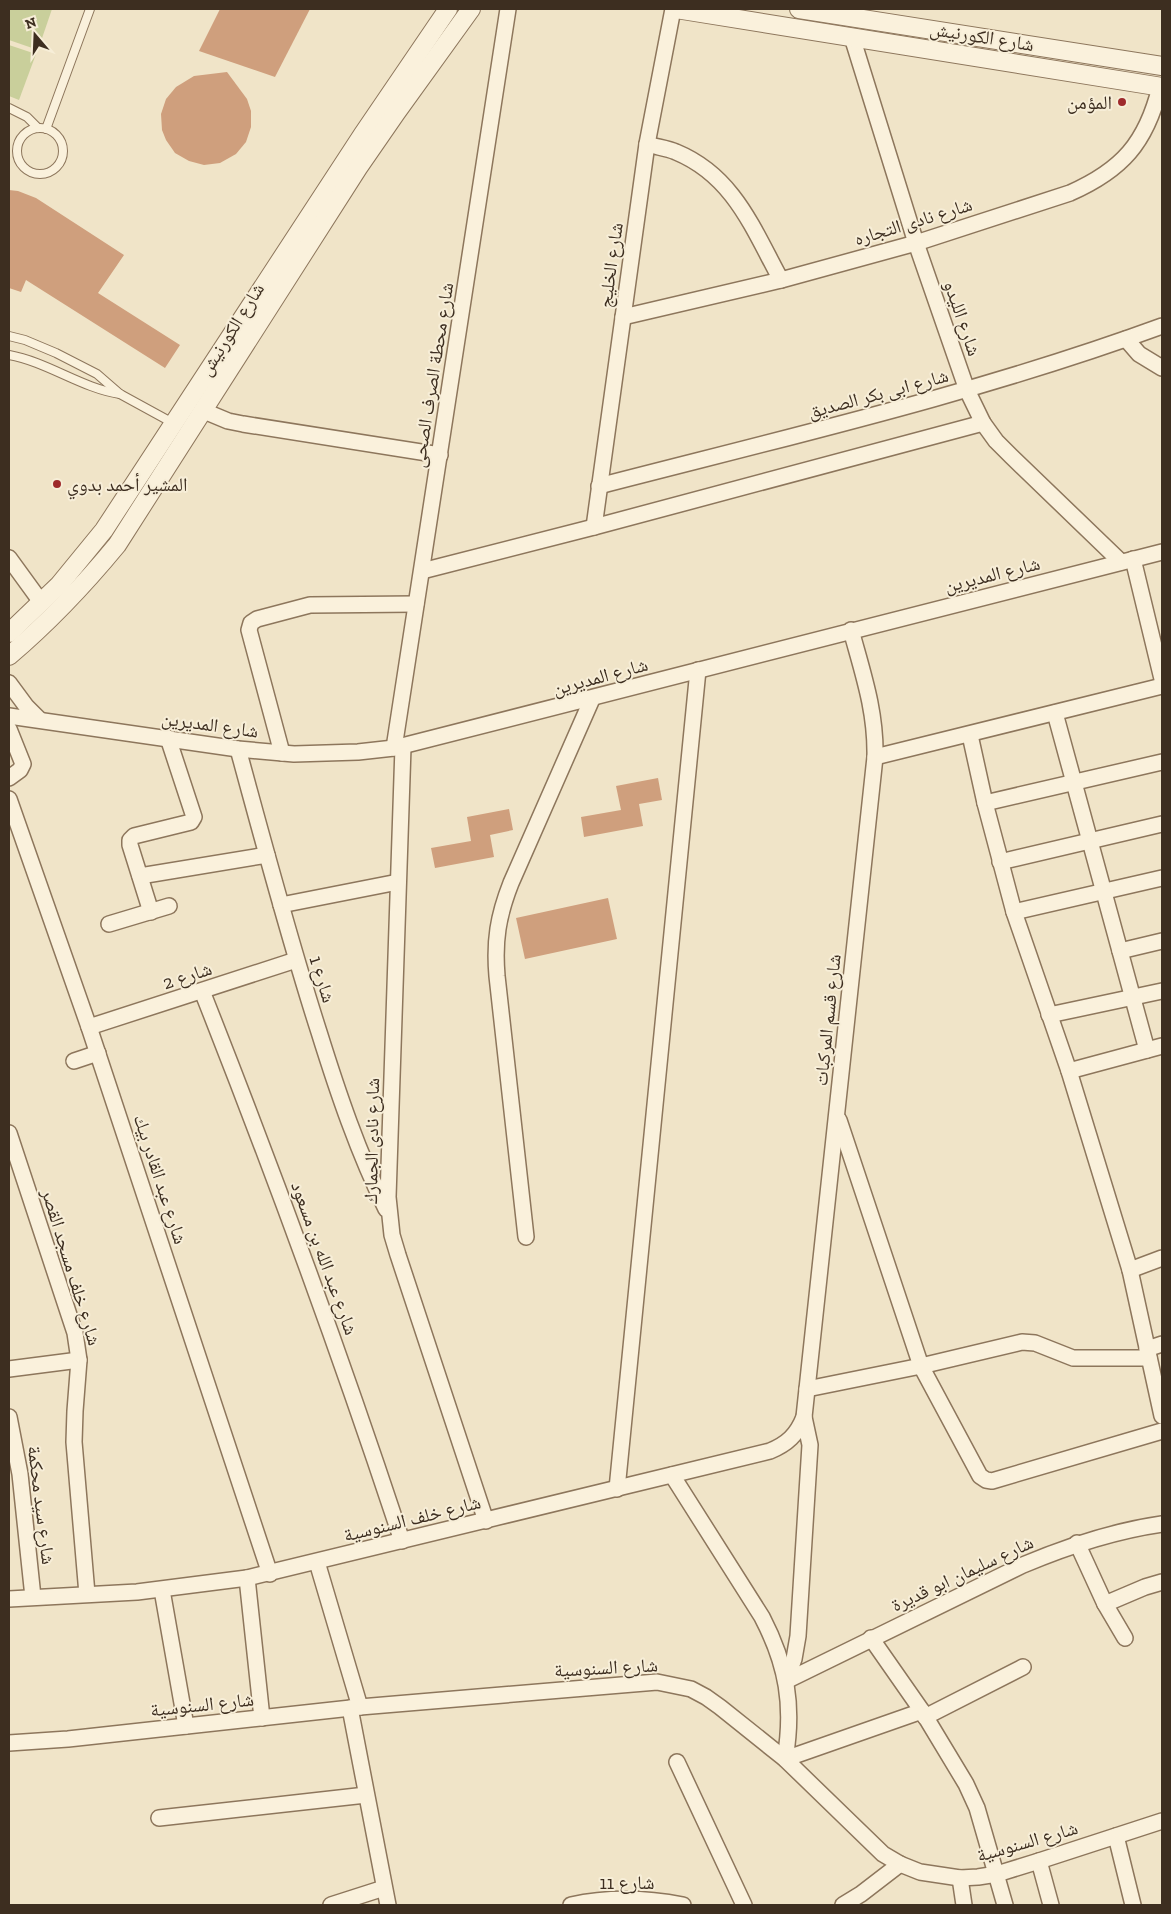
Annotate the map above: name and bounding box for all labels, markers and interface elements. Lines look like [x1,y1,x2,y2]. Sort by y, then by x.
north arrow [10,10,60,60]
text: N [23,13,39,33]
street label: شارع الكورنيش [928,17,1036,56]
place label: المؤمن [1067,91,1112,114]
marker: المؤمن [1116,96,1128,108]
street label: شارع نادى التجاره [851,193,975,250]
street label: شارع الخليج [593,221,629,309]
street label: شارع الليدو [939,277,986,359]
street label: شارع الكورنيش [194,279,269,380]
street label: شارع محطة الصرف الصحى [407,281,458,469]
street label: شارع ابى بكر الصديق [805,364,951,423]
place label: المشير أحمد بدوي [67,473,187,500]
marker: المشير أحمد بدوي [51,478,63,490]
street label: شارع المديرين [942,552,1042,597]
street label: شارع المديرين [550,653,650,700]
street label: شارع المديرين [160,706,260,743]
street label: شارع 1 [305,953,341,1005]
street label: شارع قسم المركبات [809,953,847,1087]
street label: شارع 2 [160,957,215,994]
street label: شارع نادى الجمارك [359,1078,384,1204]
street label: شارع عبد القادر بيك [129,1111,192,1247]
street label: شارع عبد الله بن مسعود [286,1178,363,1338]
street label: شارع خلف مسجد القصر [36,1185,106,1348]
street label: شارع سيد محكمة [23,1444,60,1566]
street label: شارع خلف السنوسية [341,1490,483,1547]
street label: شارع سليمان ابو قديرة [887,1530,1037,1617]
street label: شارع السنوسية [554,1653,659,1682]
street label: شارع السنوسية [149,1688,255,1721]
street label: شارع السنوسية [974,1816,1080,1867]
street label: شارع 11 [599,1871,655,1894]

